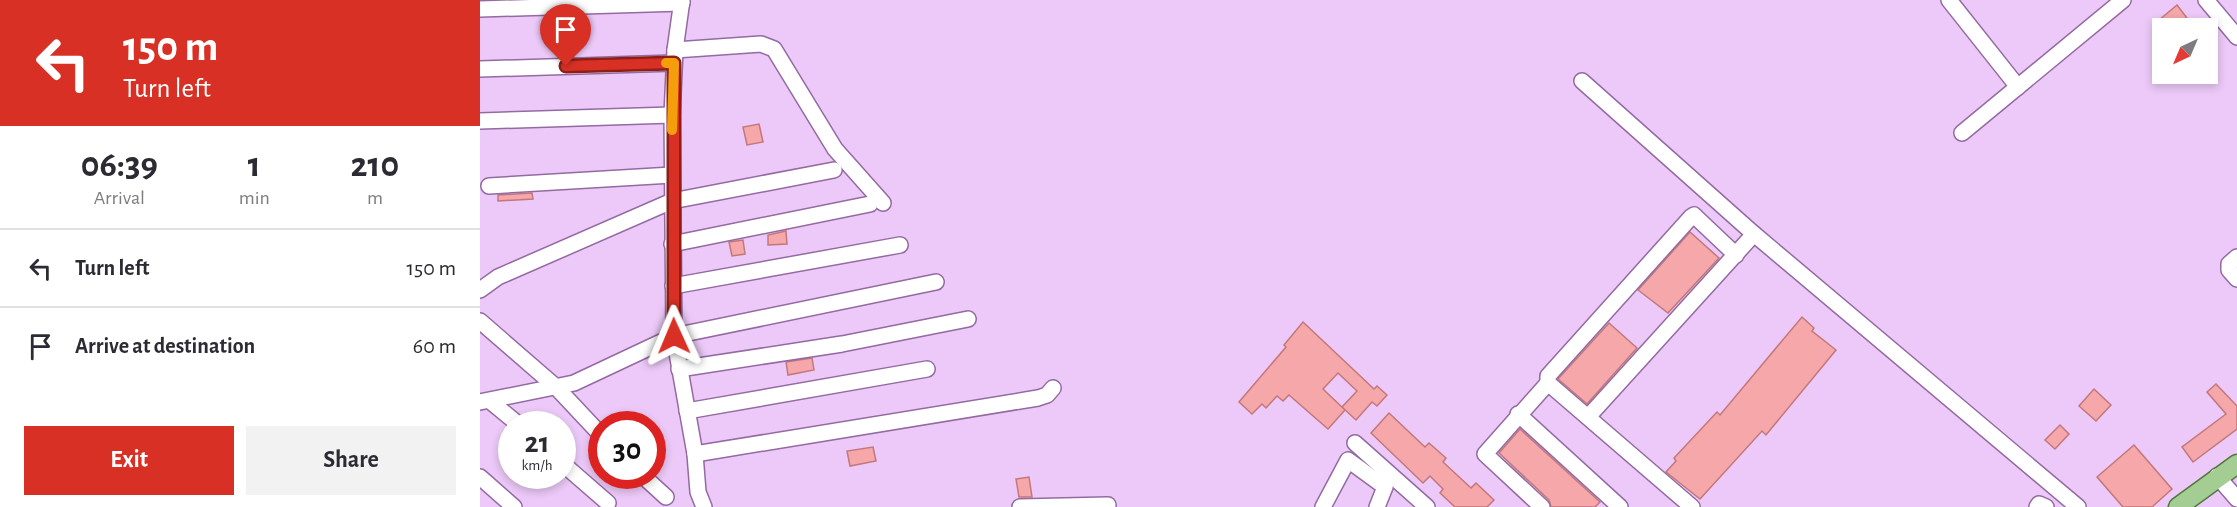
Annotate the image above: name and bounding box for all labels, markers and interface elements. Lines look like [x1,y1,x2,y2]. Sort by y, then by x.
pin [540,4,591,66]
icon: arrive [549,13,582,46]
north arrow [2152,18,2218,84]
map controls [2152,18,2218,84]
icon: left [24,24,102,102]
text: 150 m [123,26,218,68]
text: Turn left [123,75,211,102]
text: 06:39 [81,147,158,183]
text: 1 [248,147,261,183]
text: 210 [351,147,399,183]
text: Arrival [94,188,145,208]
text: min [239,188,270,208]
text: m [367,188,383,208]
icon: left [24,252,57,285]
text: Turn left [75,257,149,279]
text: 150 m [406,257,456,279]
position arrow [642,304,706,368]
icon: arrive [24,330,57,363]
text: Arrive at destination [75,335,255,357]
text: 60 m [413,335,456,357]
speed limit sign: 30 [588,411,666,489]
button: Exit [24,426,234,495]
button: Share [246,426,456,495]
text: 21 [525,428,549,458]
text: km/h [522,458,552,473]

